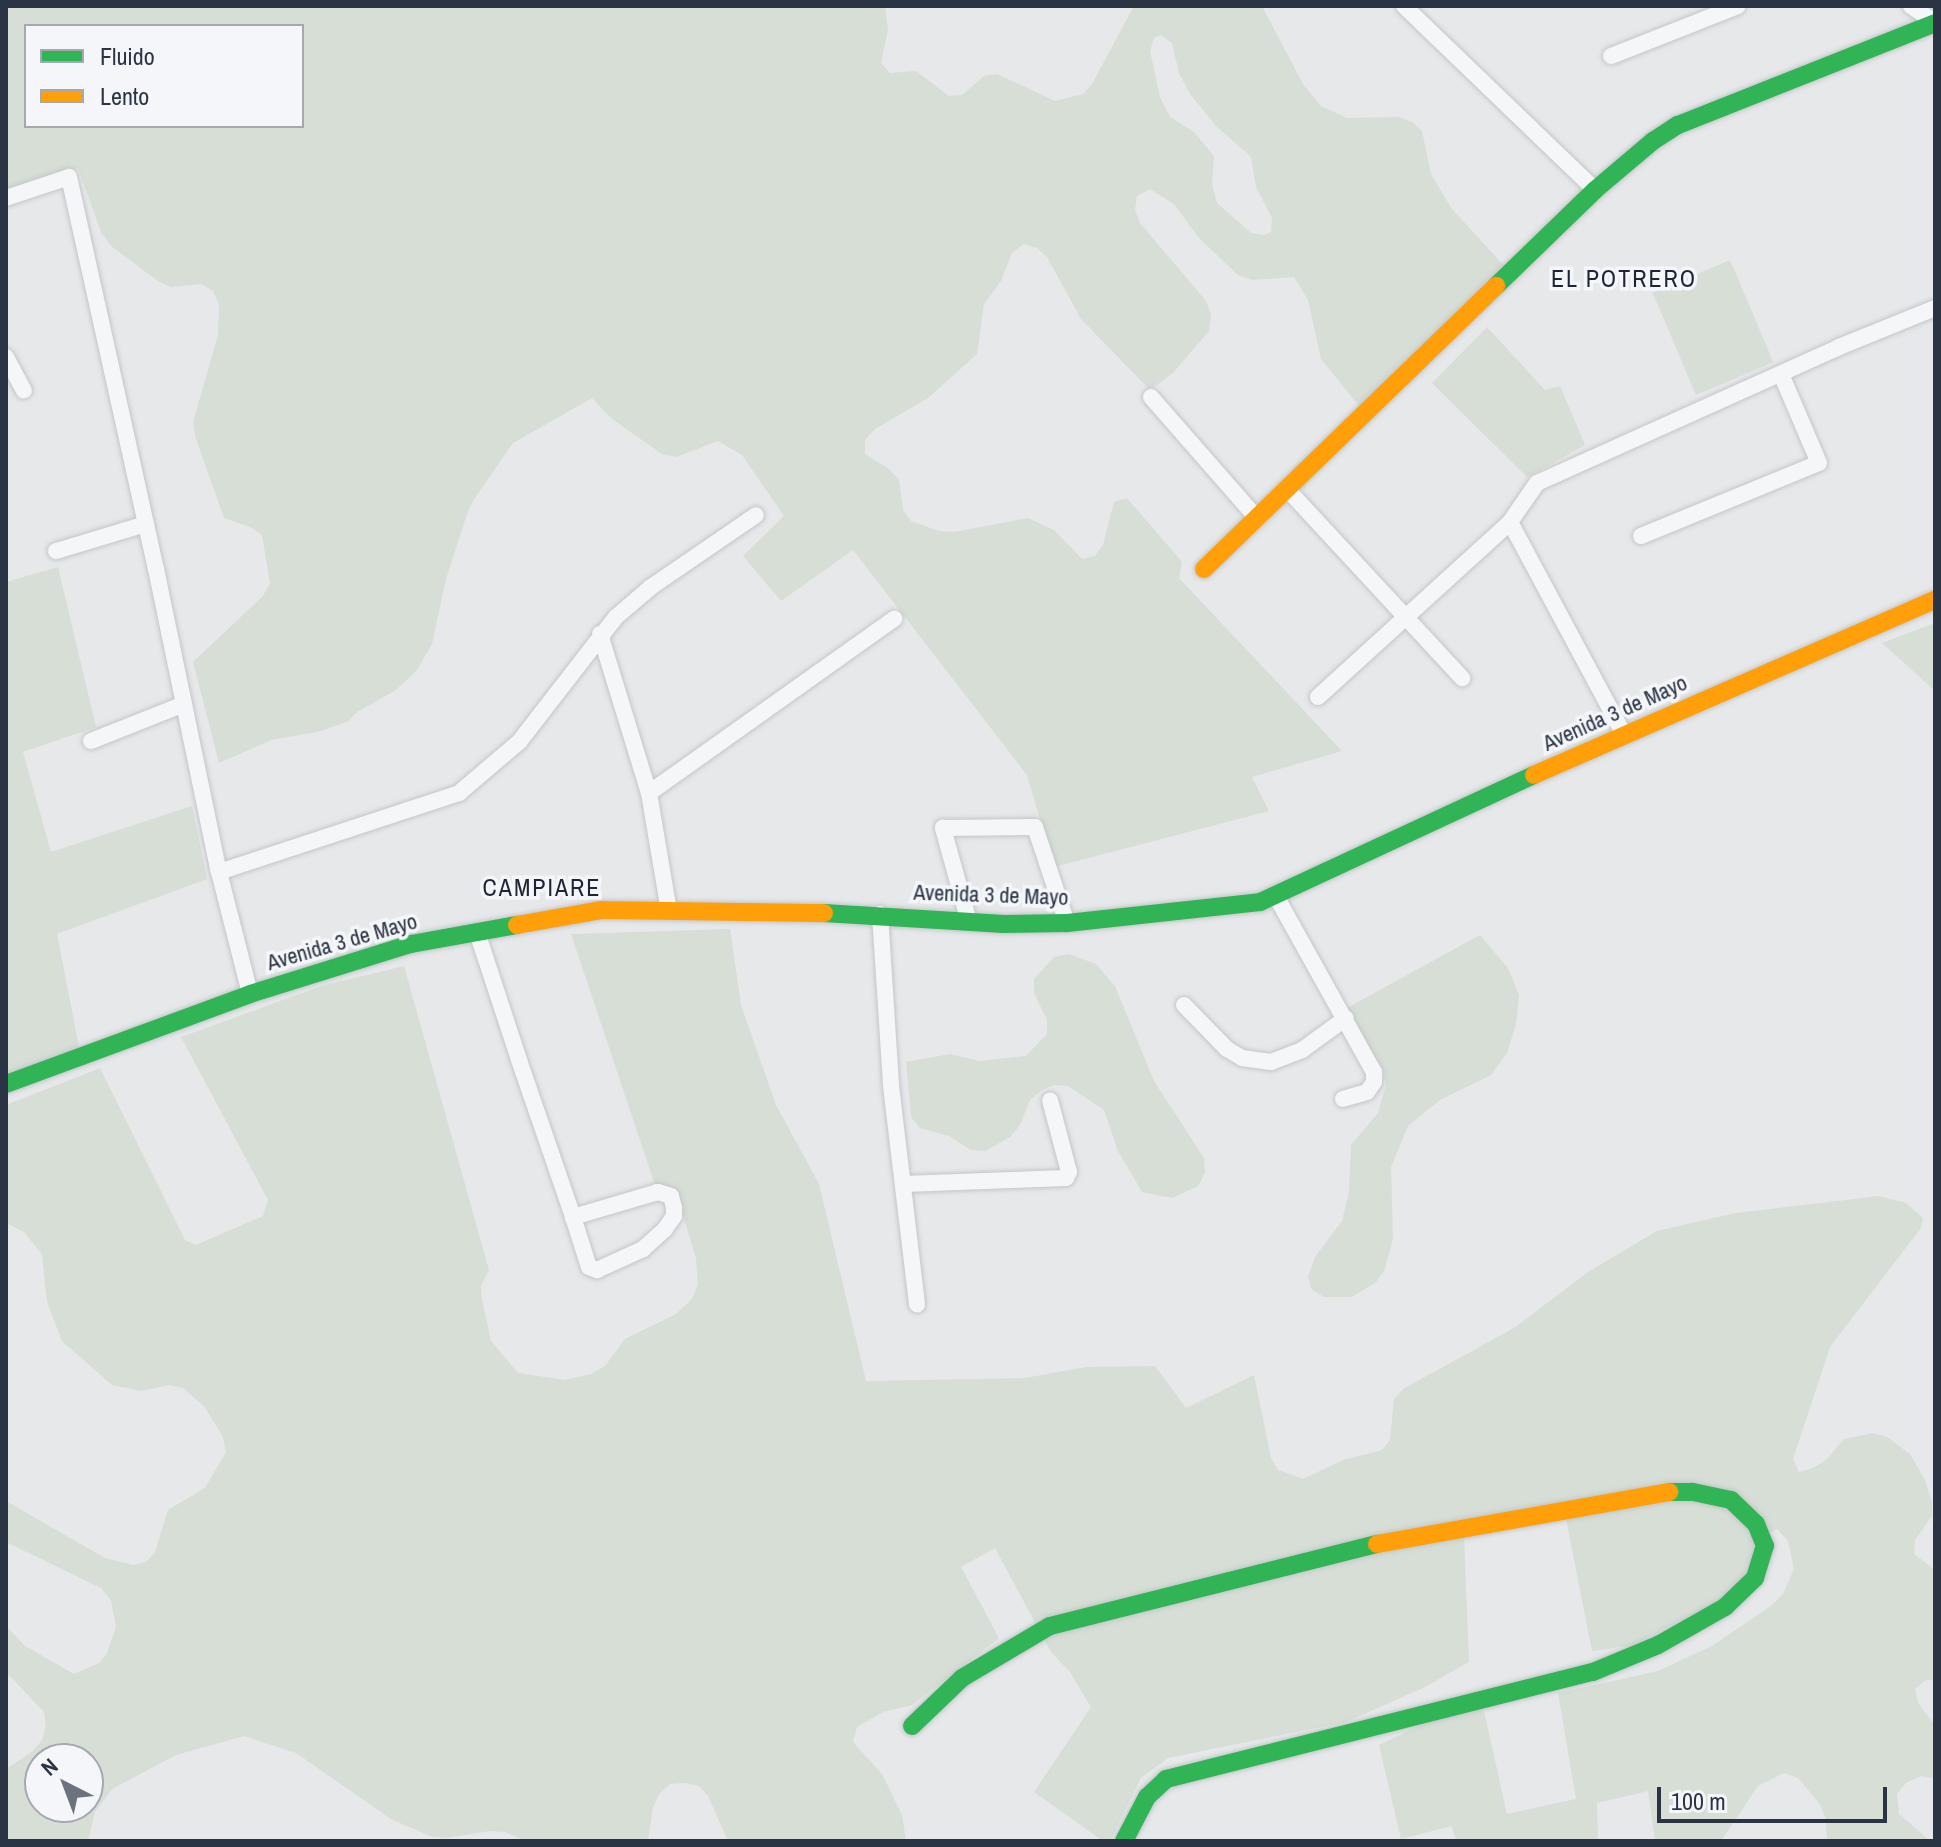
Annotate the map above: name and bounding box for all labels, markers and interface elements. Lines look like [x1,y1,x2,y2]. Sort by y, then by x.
legend [24,24,304,128]
text: Fluido [100,40,155,72]
text: Lento [100,80,149,112]
district label: EL POTRERO [1551,265,1697,293]
street label: Avenida 3 de Mayo [1539,669,1691,757]
district label: CAMPIARE [483,874,601,902]
street label: Avenida 3 de Mayo [913,879,1069,911]
street label: Avenida 3 de Mayo [264,908,420,976]
north arrow [24,1743,104,1823]
text: N [34,1751,64,1782]
scale bar [1661,1771,1891,1821]
text: 100 m [1671,1785,1726,1817]

